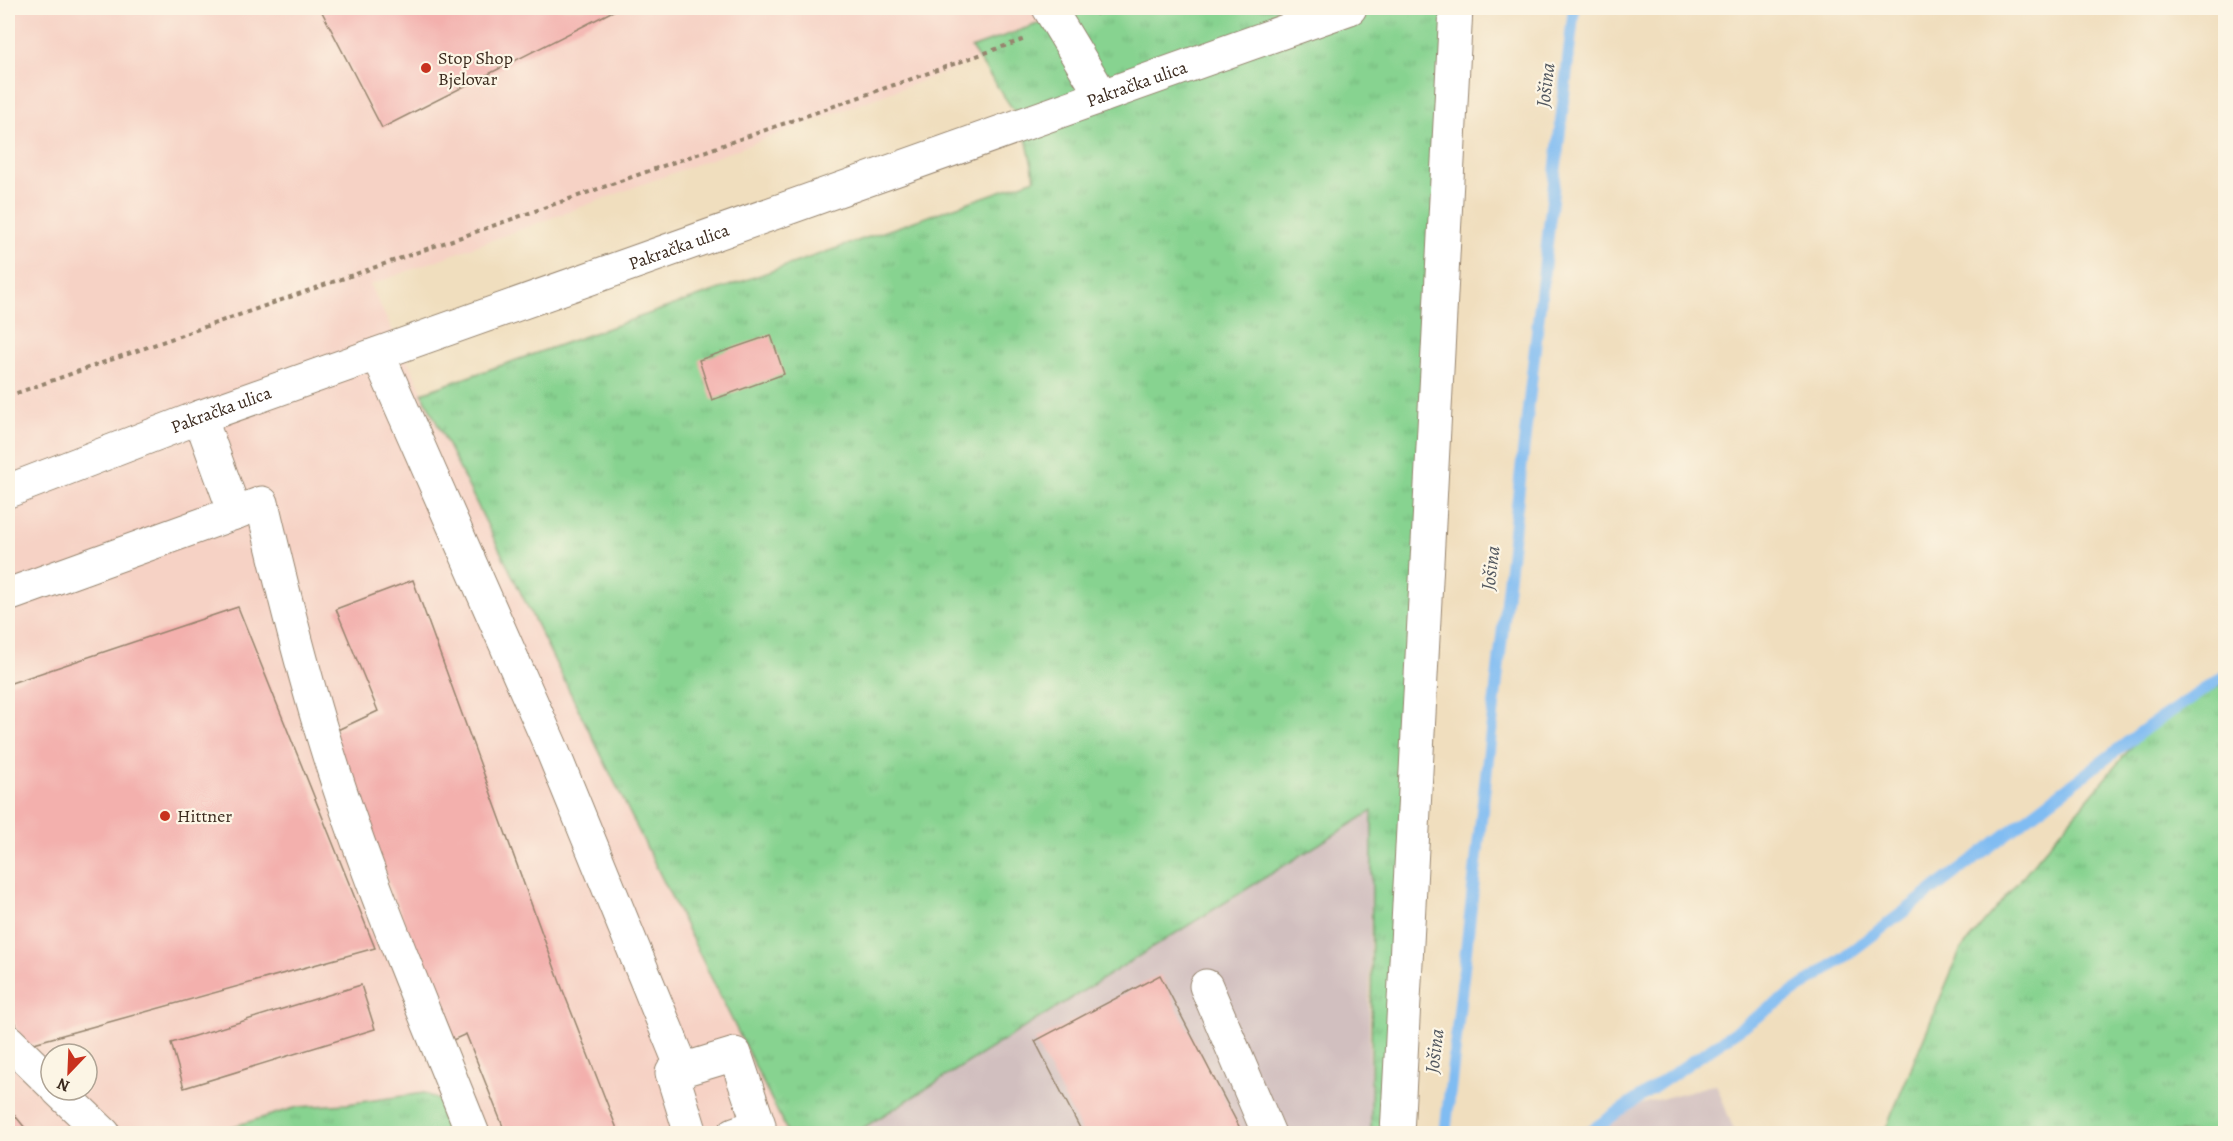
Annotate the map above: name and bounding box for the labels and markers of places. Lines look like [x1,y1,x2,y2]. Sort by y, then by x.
place label: Stop Shop Bjelovar [438,46,513,91]
marker: Stop Shop Bjelovar [419,61,433,75]
place label: Hittner [177,804,232,828]
marker: Hittner [158,809,172,823]

